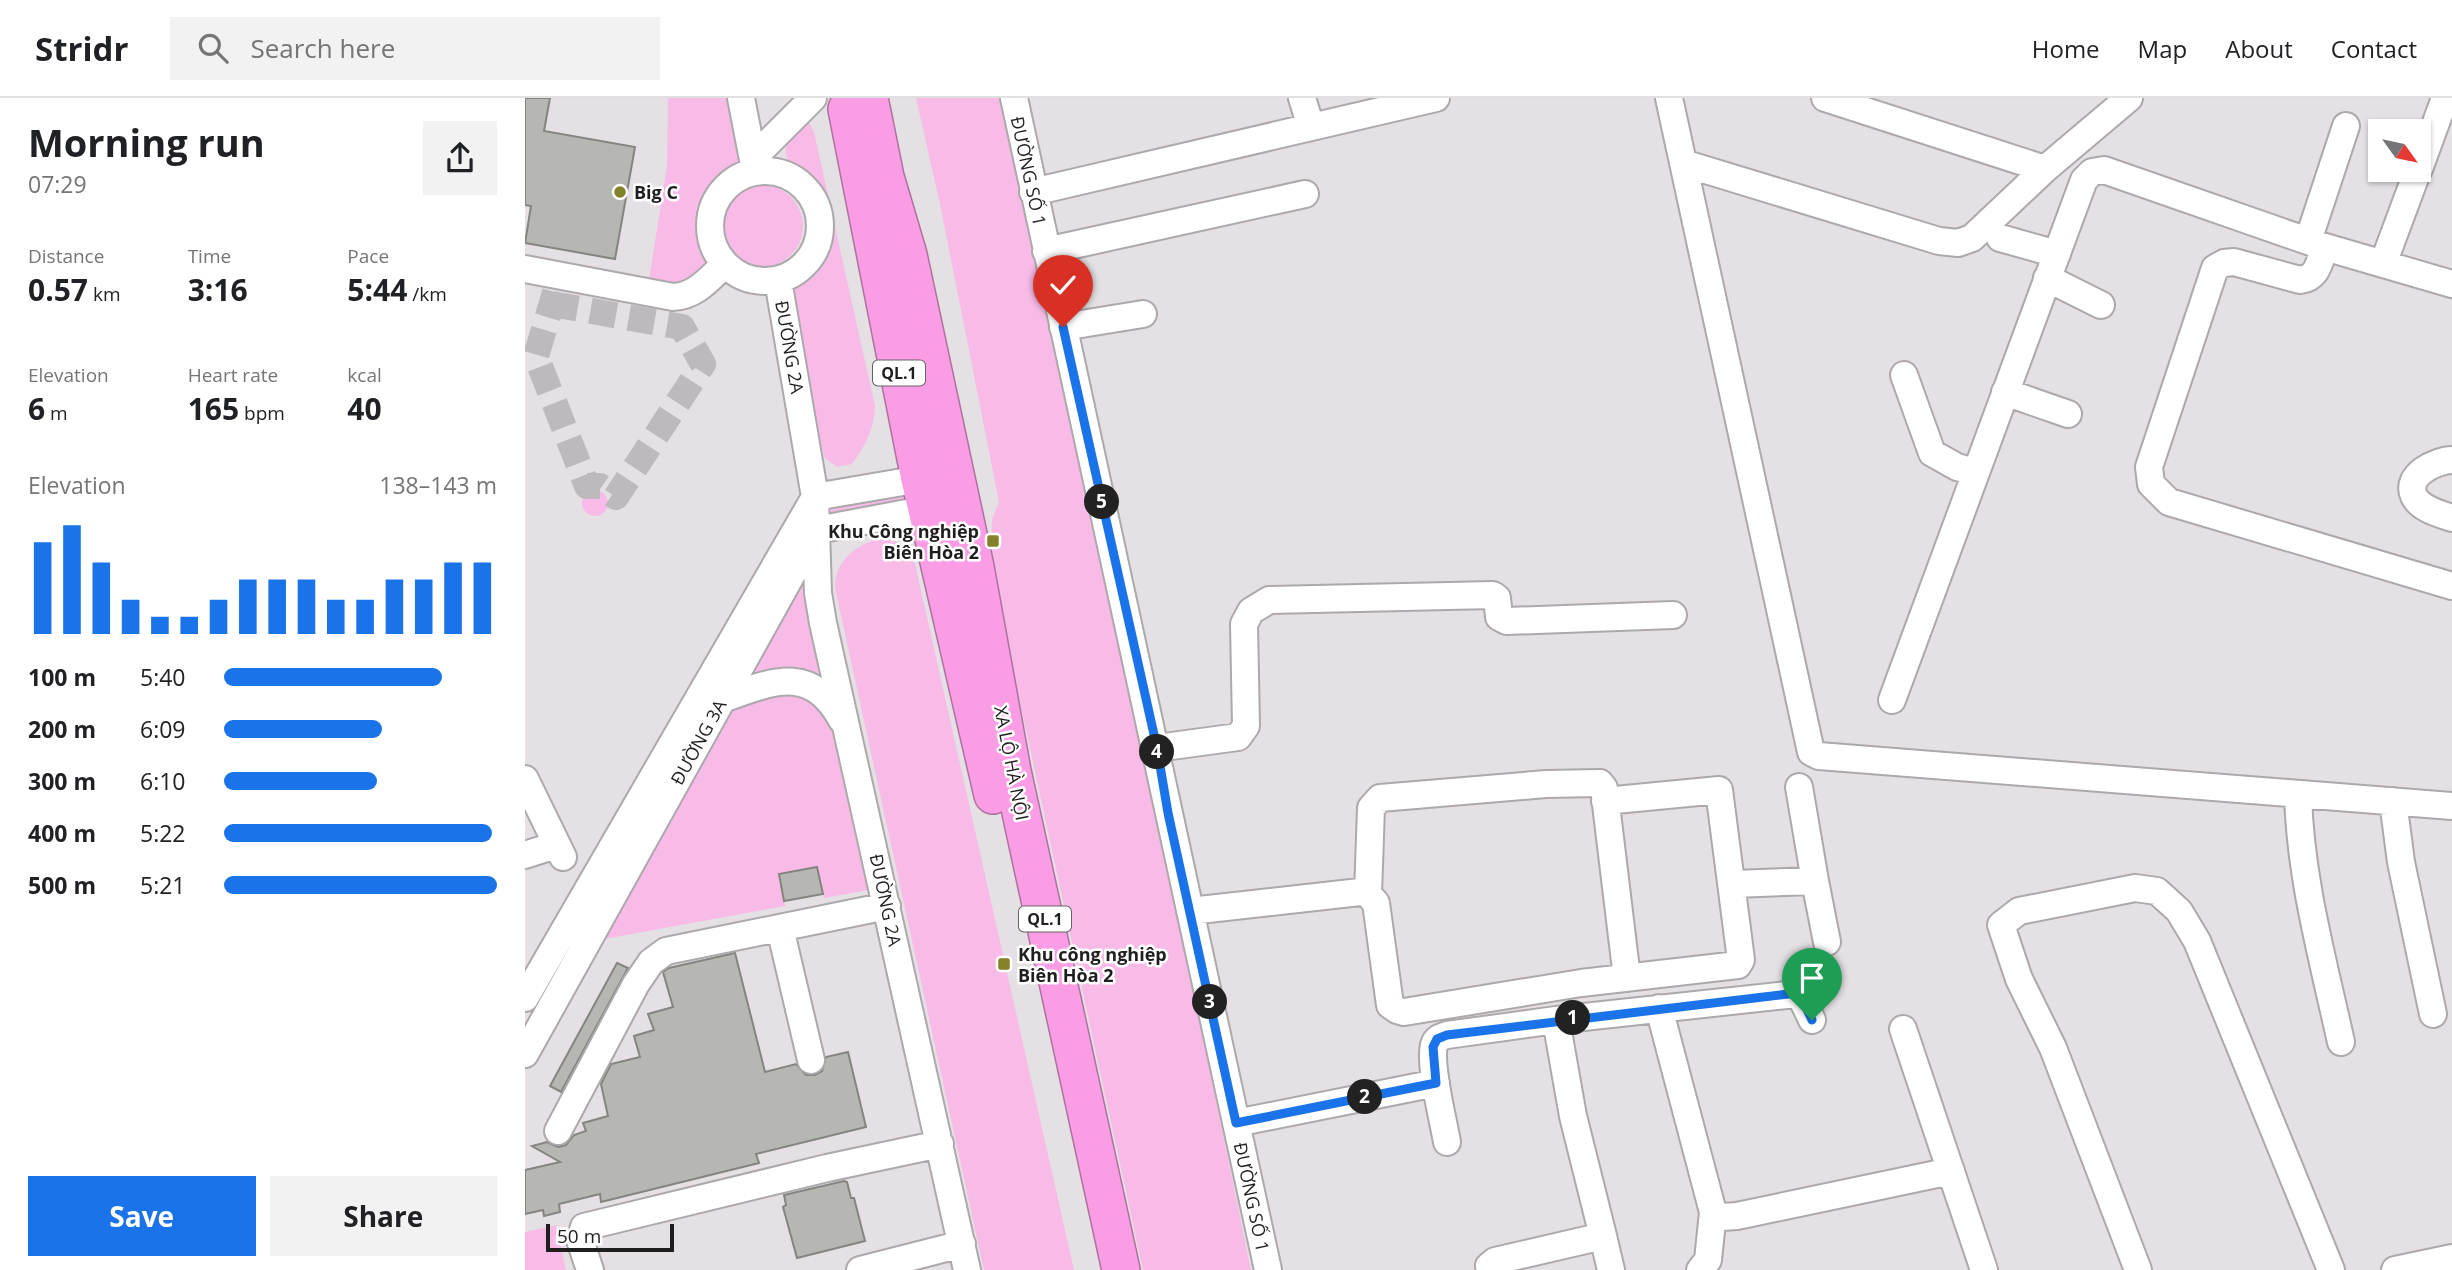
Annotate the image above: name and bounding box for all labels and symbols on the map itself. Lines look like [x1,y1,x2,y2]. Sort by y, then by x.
street label: ĐƯỜNG SỐ 1 [1006,114,1052,228]
north arrow [2368,119,2431,182]
place label: Big C [634,180,678,204]
marker: Big C [612,184,628,200]
pin [1033,255,1093,327]
street label: ĐƯỜNG 2A [770,299,810,396]
road number: QL.1 [873,360,925,386]
pin: 5 [1085,484,1119,520]
place label: Khu Công nghiệp Biên Hòa 2 [828,519,979,564]
marker: Khu Công nghiệp Biên Hòa 2 [985,533,1001,549]
street label: ĐƯỜNG 3A [665,695,732,789]
street label: XA LỘ HÀ NỘI [989,704,1035,822]
pin: 4 [1139,734,1175,770]
street label: ĐƯỜNG 2A [864,852,908,949]
road number: QL.1 [1019,906,1071,932]
place label: Khu công nghiệp Biên Hòa 2 [1018,942,1167,987]
pin [1782,948,1842,1020]
marker: Khu công nghiệp Biên Hòa 2 [996,956,1012,972]
pin: 3 [1193,984,1227,1020]
pin: 1 [1555,1000,1591,1035]
pin: 2 [1347,1080,1383,1114]
street label: ĐƯỜNG SỐ 1 [1229,1140,1275,1254]
scale bar [546,1221,674,1253]

